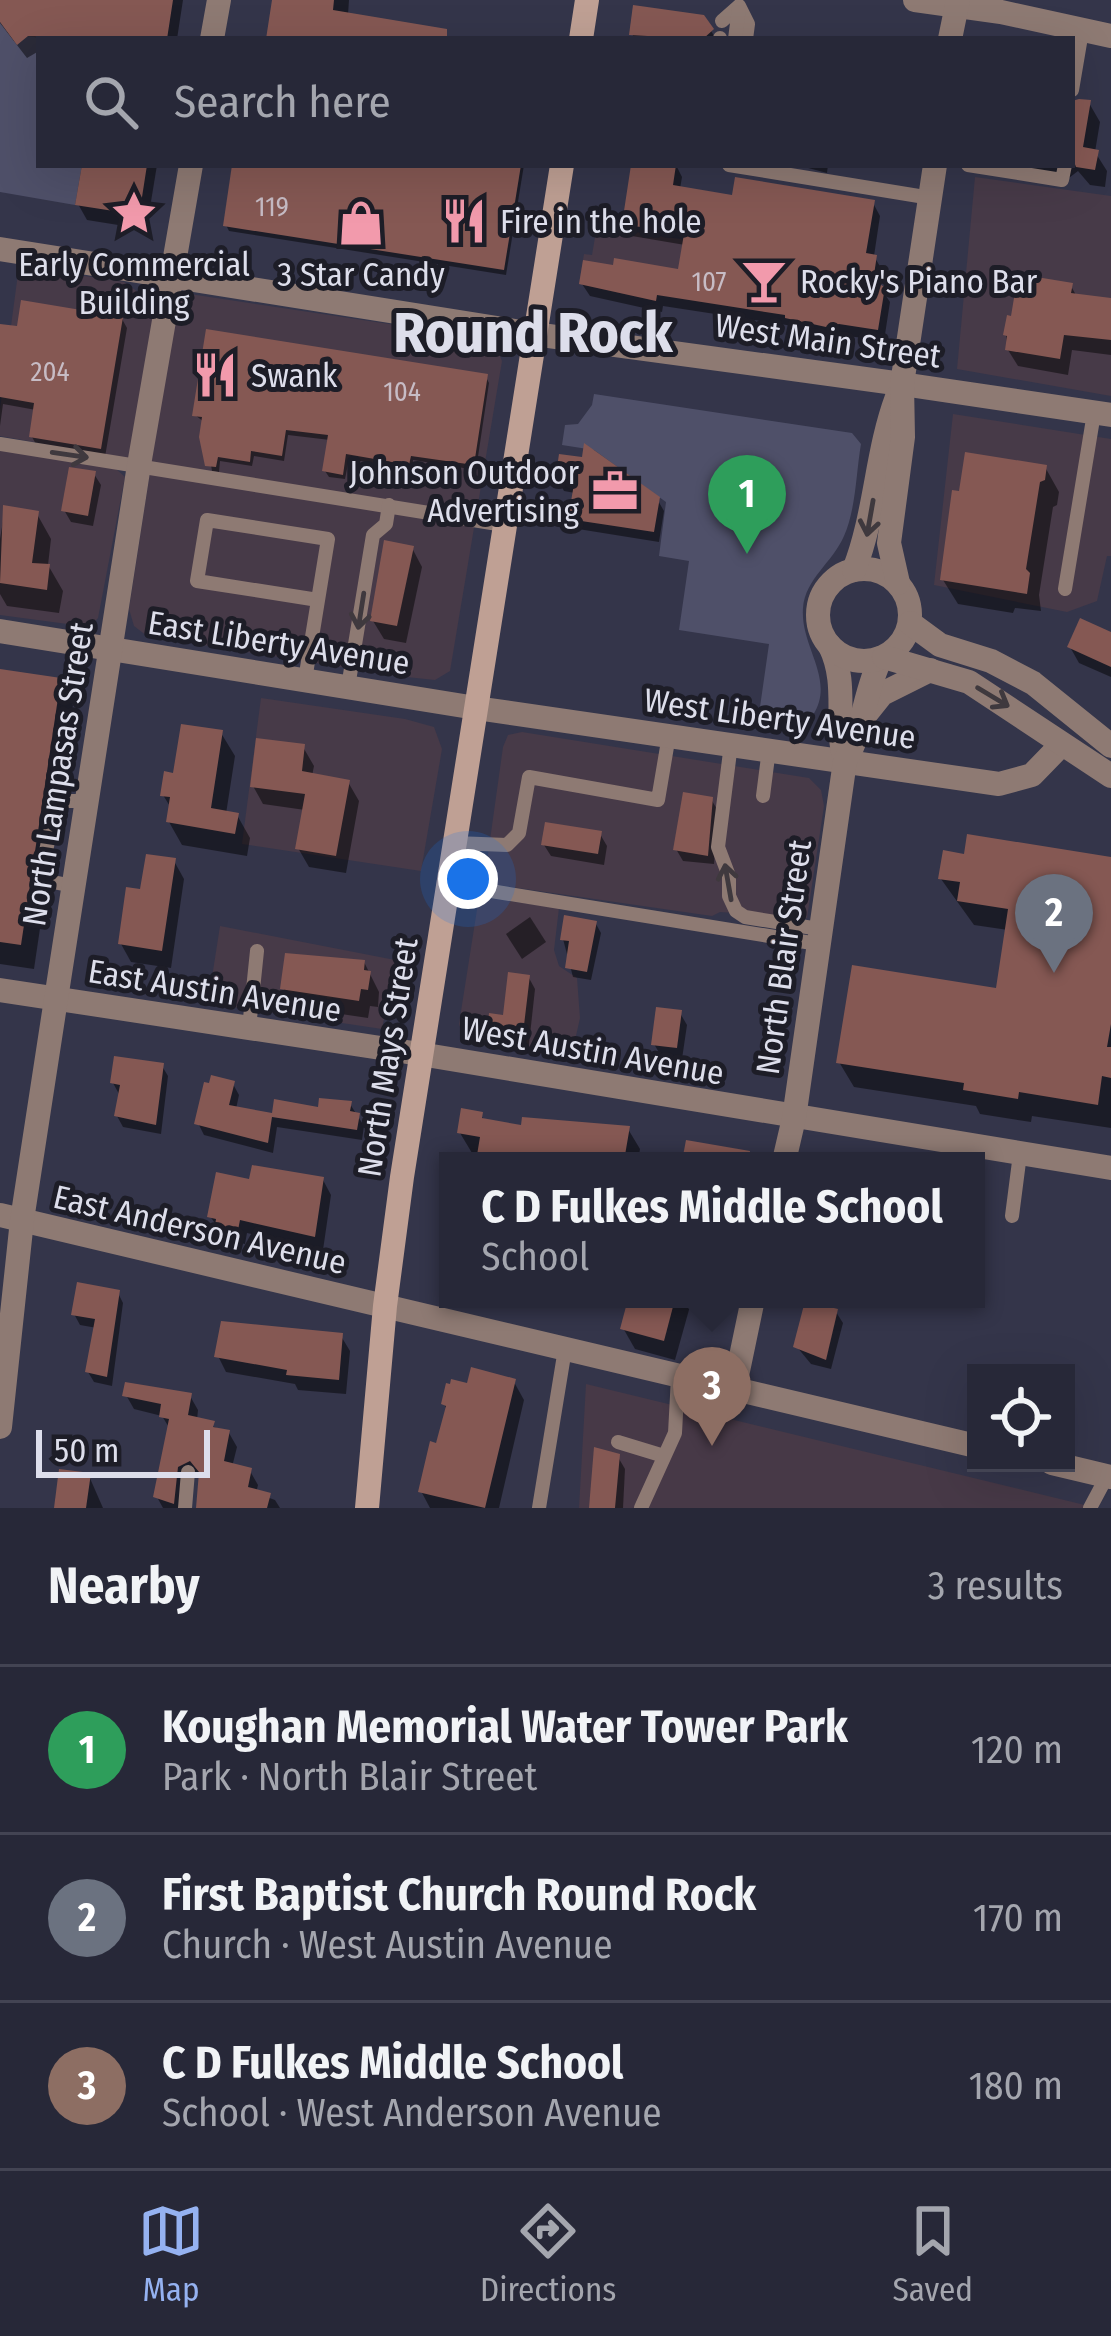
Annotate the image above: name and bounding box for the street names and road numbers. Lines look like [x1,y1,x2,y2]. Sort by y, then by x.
street label: West Main Street [712,305,944,377]
street label: East Liberty Avenue [145,603,413,683]
street label: North Lampasas Street [14,619,102,929]
street label: West Liberty Avenue [641,680,918,758]
street label: North Blair Street [748,837,820,1077]
street label: North Mays Street [349,935,427,1180]
street label: East Austin Avenue [85,951,344,1031]
street label: West Austin Avenue [459,1008,727,1094]
street label: East Anderson Avenue [50,1177,350,1283]

